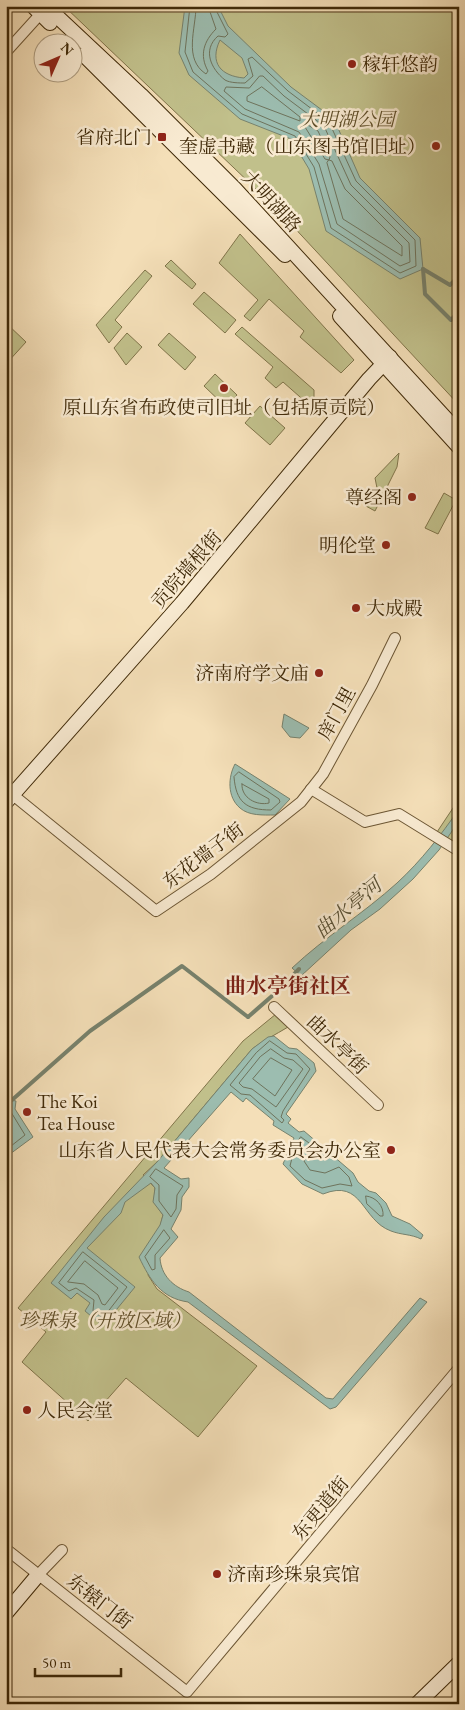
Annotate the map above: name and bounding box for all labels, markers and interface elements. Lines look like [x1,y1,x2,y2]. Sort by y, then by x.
north arrow [32,32,82,82]
text: N [57,38,78,60]
place label: 稼轩悠韵 [362,52,438,77]
marker: 稼轩悠韵 [346,58,358,70]
park label: 大明湖公园 [299,107,397,132]
place label: 省府北门 [76,125,152,150]
marker: 省府北门 [156,131,168,143]
place label: 奎虚书藏（山东图书馆旧址） [179,134,426,159]
marker: 奎虚书藏（山东图书馆旧址） [430,140,442,152]
street label: 大明湖路 [237,165,307,238]
marker: 原山东省布政使司旧址（包括原贡院） [218,382,230,394]
place label: 原山东省布政使司旧址（包括原贡院） [62,395,386,420]
place label: 尊经阁 [345,485,402,510]
marker: 尊经阁 [406,491,418,503]
street label: 贡院墙根街 [146,525,227,613]
place label: 明伦堂 [319,533,376,558]
marker: 明伦堂 [380,539,392,551]
place label: 大成殿 [366,596,423,621]
marker: 大成殿 [350,602,362,614]
place label: 济南府学文庙 [195,661,309,686]
marker: 济南府学文庙 [313,667,325,679]
street label: 庠门里 [312,682,361,744]
street label: 东花墙子街 [158,817,249,894]
water label: 曲水亭河 [309,870,389,944]
district label: 曲水亭街社区 [225,972,351,999]
street label: 曲水亭街 [302,1009,374,1080]
place label: The Koi Tea House [37,1089,115,1136]
marker: The Koi Tea House [21,1106,33,1118]
place label: 山东省人民代表大会常务委员会办公室 [58,1138,381,1163]
marker: 山东省人民代表大会常务委员会办公室 [385,1144,397,1156]
park label: 珍珠泉（开放区域） [19,1308,191,1333]
place label: 人民会堂 [37,1398,113,1423]
marker: 人民会堂 [21,1404,33,1416]
street label: 东更道街 [286,1471,354,1545]
place label: 济南珍珠泉宾馆 [227,1562,360,1587]
street label: 东辕门街 [62,1568,137,1635]
marker: 济南珍珠泉宾馆 [211,1568,223,1580]
scale bar [35,1645,121,1677]
text: 50 m [42,1653,71,1672]

